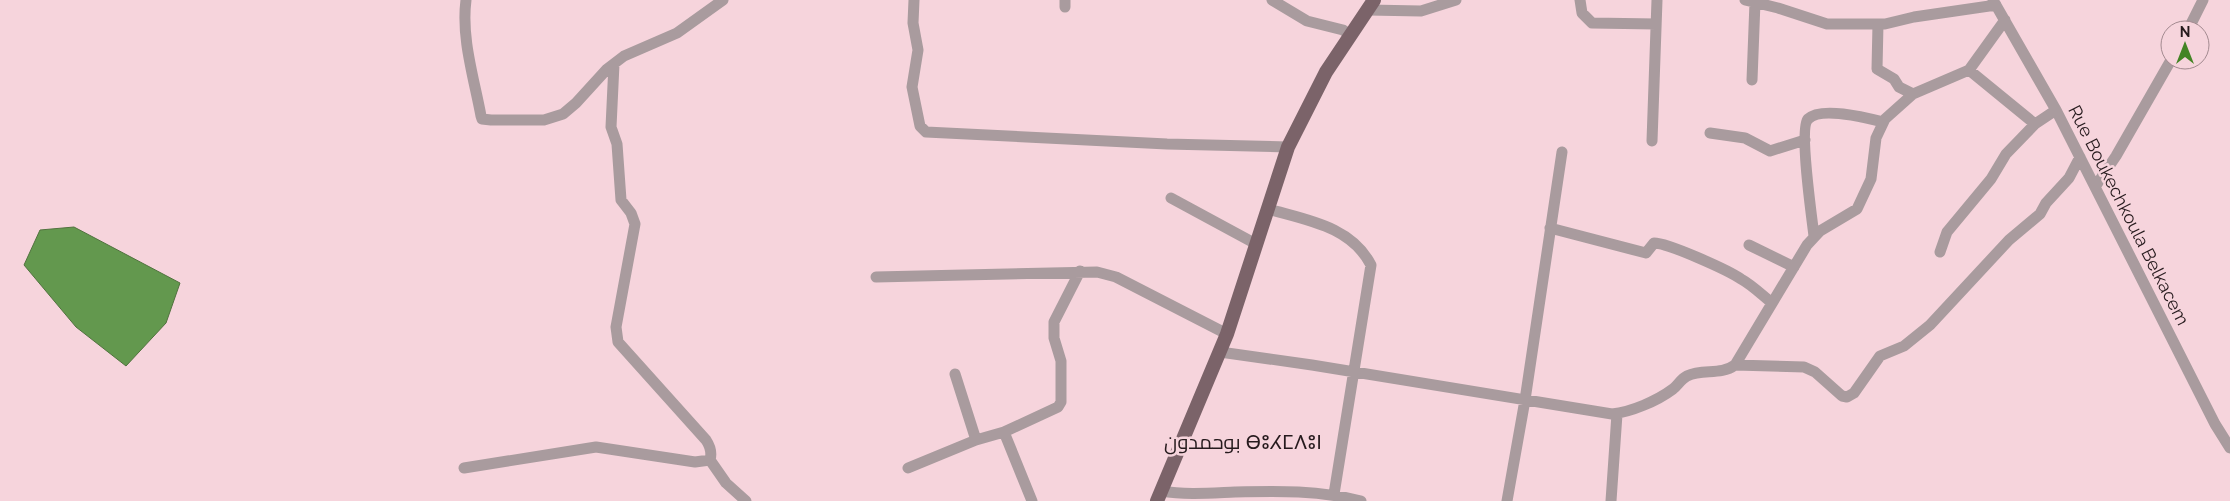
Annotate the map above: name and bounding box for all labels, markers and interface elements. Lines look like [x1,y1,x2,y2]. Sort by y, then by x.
north arrow [2160,20,2210,70]
text: N [2180,24,2190,40]
street label: Rue Boukechkoula Belkacem [2064,101,2194,329]
district label: بوحمدون ⴱⵓⵃⵎⴷⵓⵏ [1164,430,1322,455]

